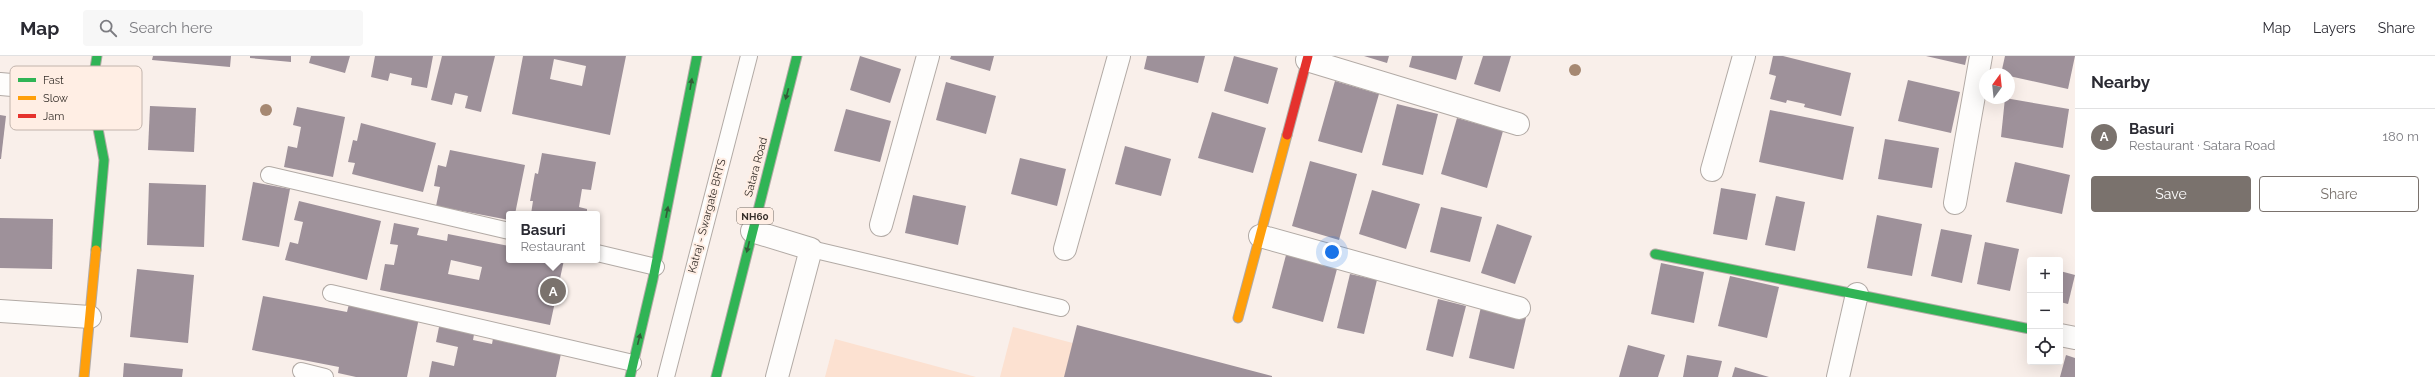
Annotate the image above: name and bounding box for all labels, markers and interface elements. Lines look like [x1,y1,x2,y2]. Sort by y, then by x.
search box [83,10,363,46]
text: Map [20,17,59,39]
icon: search [97,17,119,39]
text: Search here [129,19,213,37]
text: Map [2263,20,2291,36]
text: Layers [2313,20,2356,36]
text: Share [2378,20,2415,36]
legend [10,66,142,130]
north arrow [1979,68,2015,104]
text: Nearby [2091,72,2150,92]
text: Fast [43,74,64,87]
one-way arrow [689,78,695,91]
one-way arrow [784,88,790,100]
text: Slow [43,92,68,105]
text: Jam [43,110,64,123]
text: Basuri [2129,120,2174,138]
text: A [2100,129,2108,144]
text: 180 m [2383,129,2419,144]
street label: Satara Road [742,136,770,198]
text: Restaurant · Satara Road [2129,138,2275,153]
street label: Katraj - Swargate BRTS [685,157,729,275]
button: Save [2091,176,2251,212]
button: Share [2259,176,2419,212]
one-way arrow [664,206,670,218]
road number: NH60 [737,208,773,224]
popup [506,211,600,263]
text: Basuri [521,221,566,239]
text: Restaurant [521,239,585,254]
one-way arrow [744,240,750,253]
your location [1322,242,1342,262]
map controls [2027,257,2063,365]
button: + [2027,257,2063,293]
pin: A [540,276,566,306]
button: − [2027,293,2063,329]
button: locate [2027,329,2063,365]
one-way arrow [636,333,642,345]

